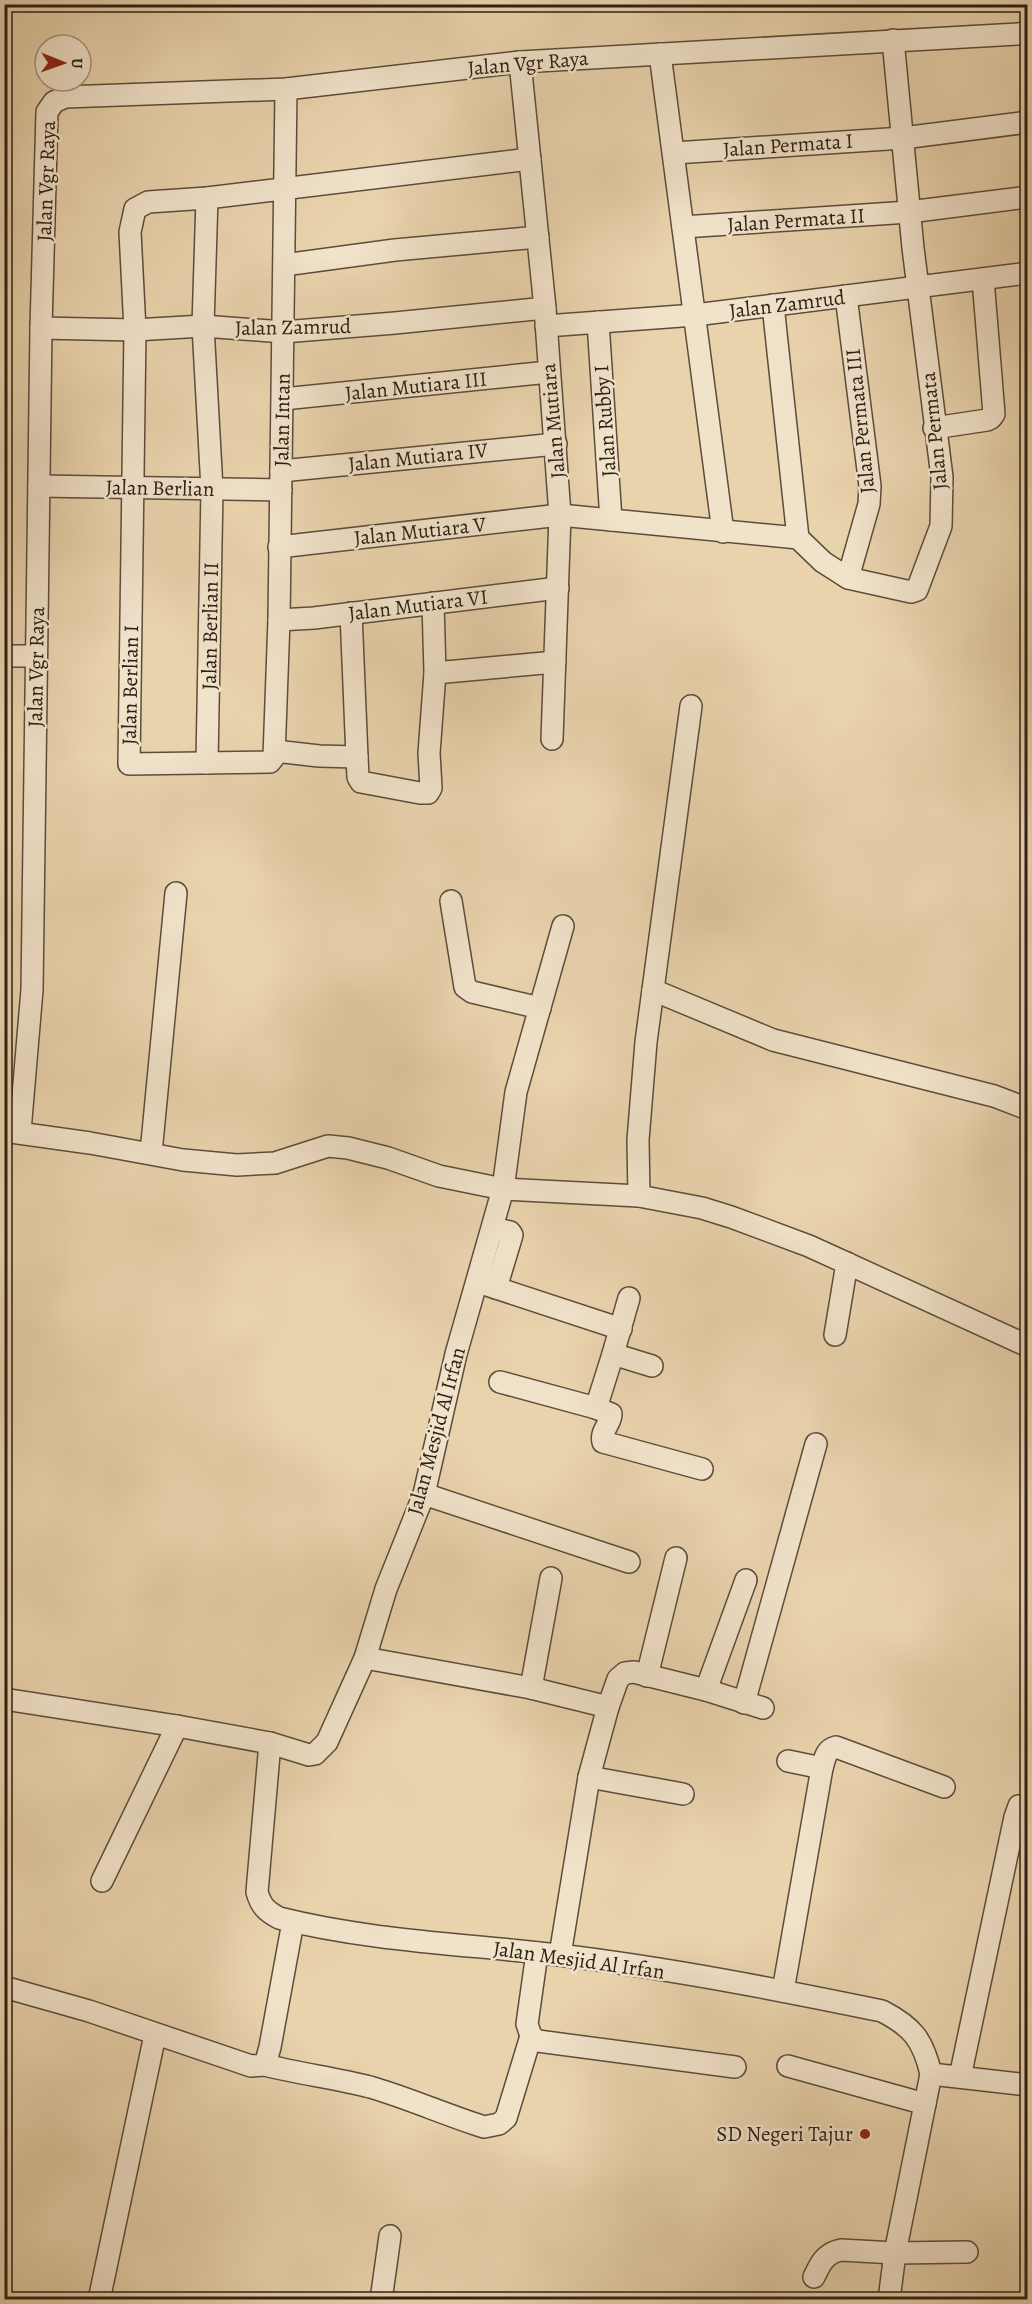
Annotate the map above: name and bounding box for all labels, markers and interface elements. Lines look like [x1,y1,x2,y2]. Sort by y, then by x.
north arrow [33,33,93,93]
street label: Jalan Vgr Raya [467,44,590,82]
text: U [66,58,88,69]
street label: Jalan Vgr Raya [30,120,62,242]
street label: Jalan Permata I [722,126,854,164]
street label: Jalan Permata II [726,201,866,239]
street label: Jalan Zamrud [727,283,847,325]
street label: Jalan Zamrud [235,312,352,342]
street label: Jalan Permata III [838,347,882,495]
street label: Jalan Mutiara [534,362,572,480]
street label: Jalan Rubby I [587,364,623,478]
street label: Jalan Mutiara III [344,365,488,407]
street label: Jalan Permata [914,370,954,491]
street label: Jalan Intan [267,373,297,467]
street label: Jalan Mutiara IV [347,436,489,478]
street label: Jalan Berlian [105,473,215,503]
street label: Jalan Mutiara V [353,510,488,552]
street label: Jalan Berlian II [195,562,225,690]
street label: Jalan Mutiara VI [347,583,489,627]
street label: Jalan Vgr Raya [21,606,51,728]
street label: Jalan Berlian I [115,625,145,745]
street label: Jalan Mesjid Al Irfan [400,1344,472,1518]
street label: Jalan Mesjid Al Irfan [491,1934,667,1986]
place label: SD Negeri Tajur [716,2120,853,2148]
marker: SD Negeri Tajur [858,2127,872,2141]

